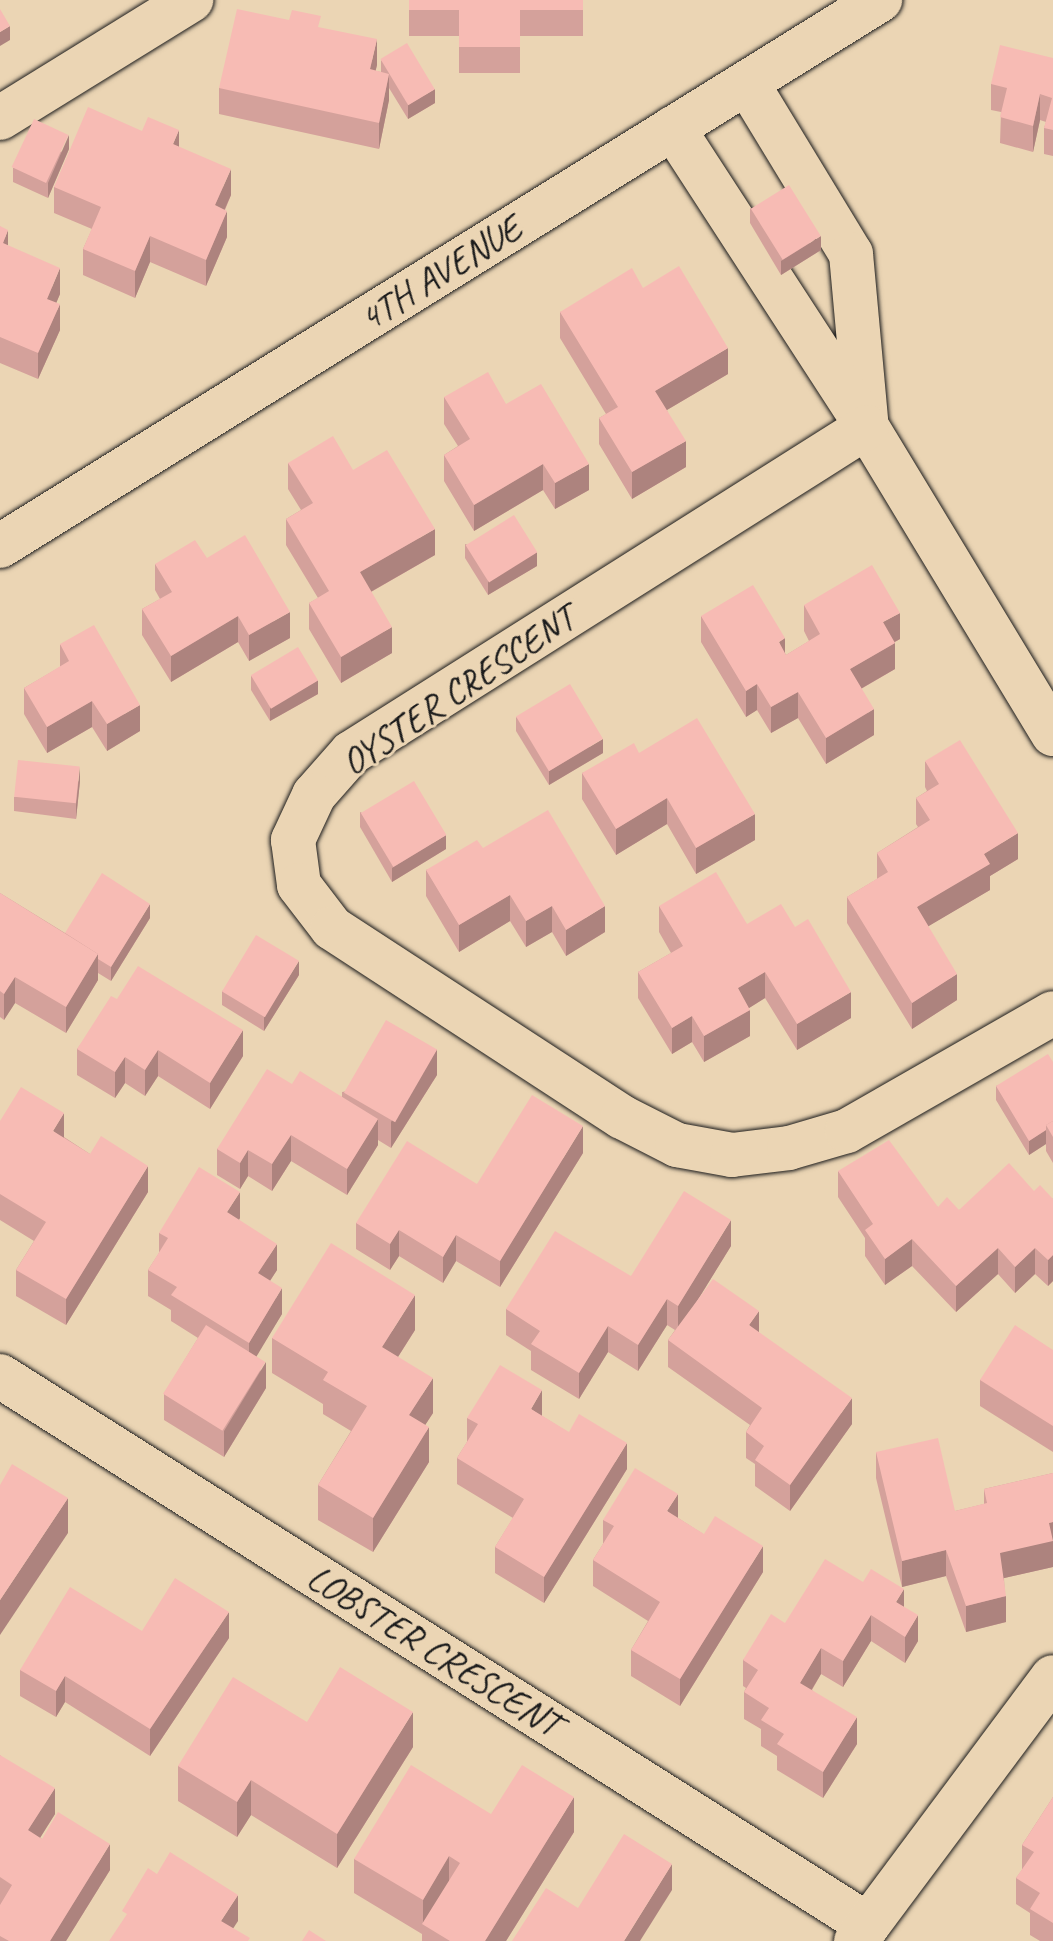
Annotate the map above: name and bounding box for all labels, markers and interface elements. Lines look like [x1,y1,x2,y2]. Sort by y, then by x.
street label: 4TH AVENUE [351,206,529,340]
street label: OYSTER CRESCENT [332,595,584,785]
street label: LOBSTER CRESCENT [300,1554,568,1746]

